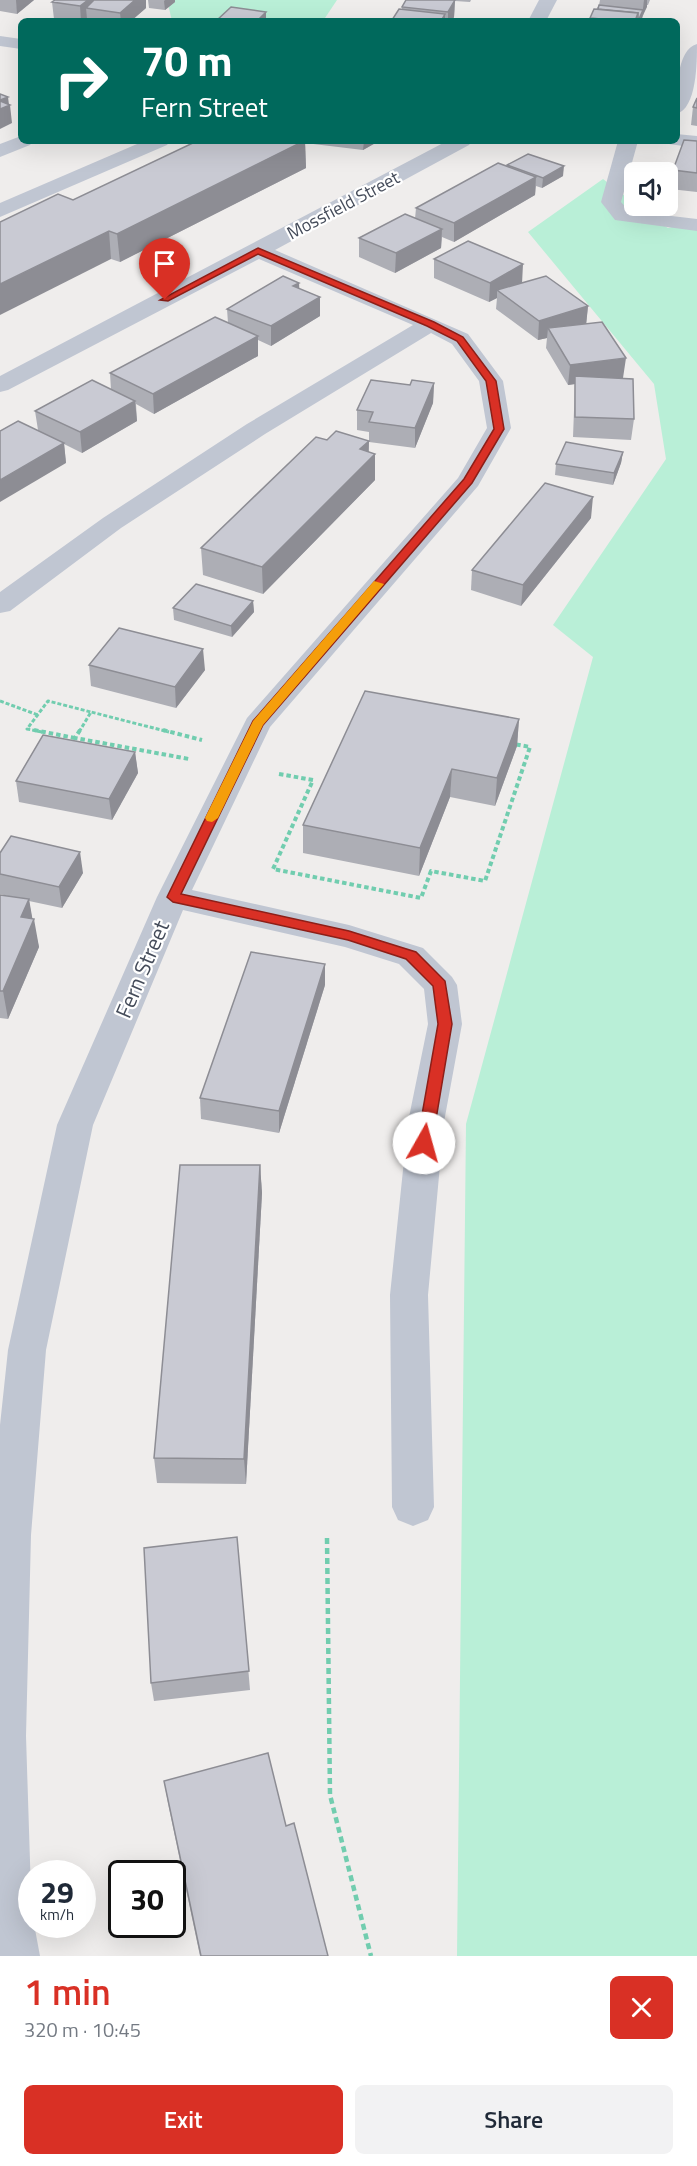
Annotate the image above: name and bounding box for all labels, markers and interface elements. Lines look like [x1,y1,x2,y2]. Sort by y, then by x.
text: 70 m [141,28,233,92]
icon: right [42,42,120,120]
text: Fern Street [141,86,268,127]
map controls [624,162,678,216]
button: sound [624,162,678,216]
street label: Mossfield Street [282,164,405,246]
pin [139,238,190,300]
icon: arrive [148,247,181,280]
street label: Fern Street [106,915,178,1023]
position arrow [392,1111,456,1175]
speed limit sign: 30 [108,1860,186,1938]
text: 29 [40,1869,74,1915]
text: km/h [40,1903,74,1926]
text: 1 min [24,1964,111,2019]
button: close [610,1976,673,2039]
text: 320 m · 10:45 [24,2014,141,2045]
button: Exit [24,2085,343,2154]
button: Share [355,2085,673,2154]

